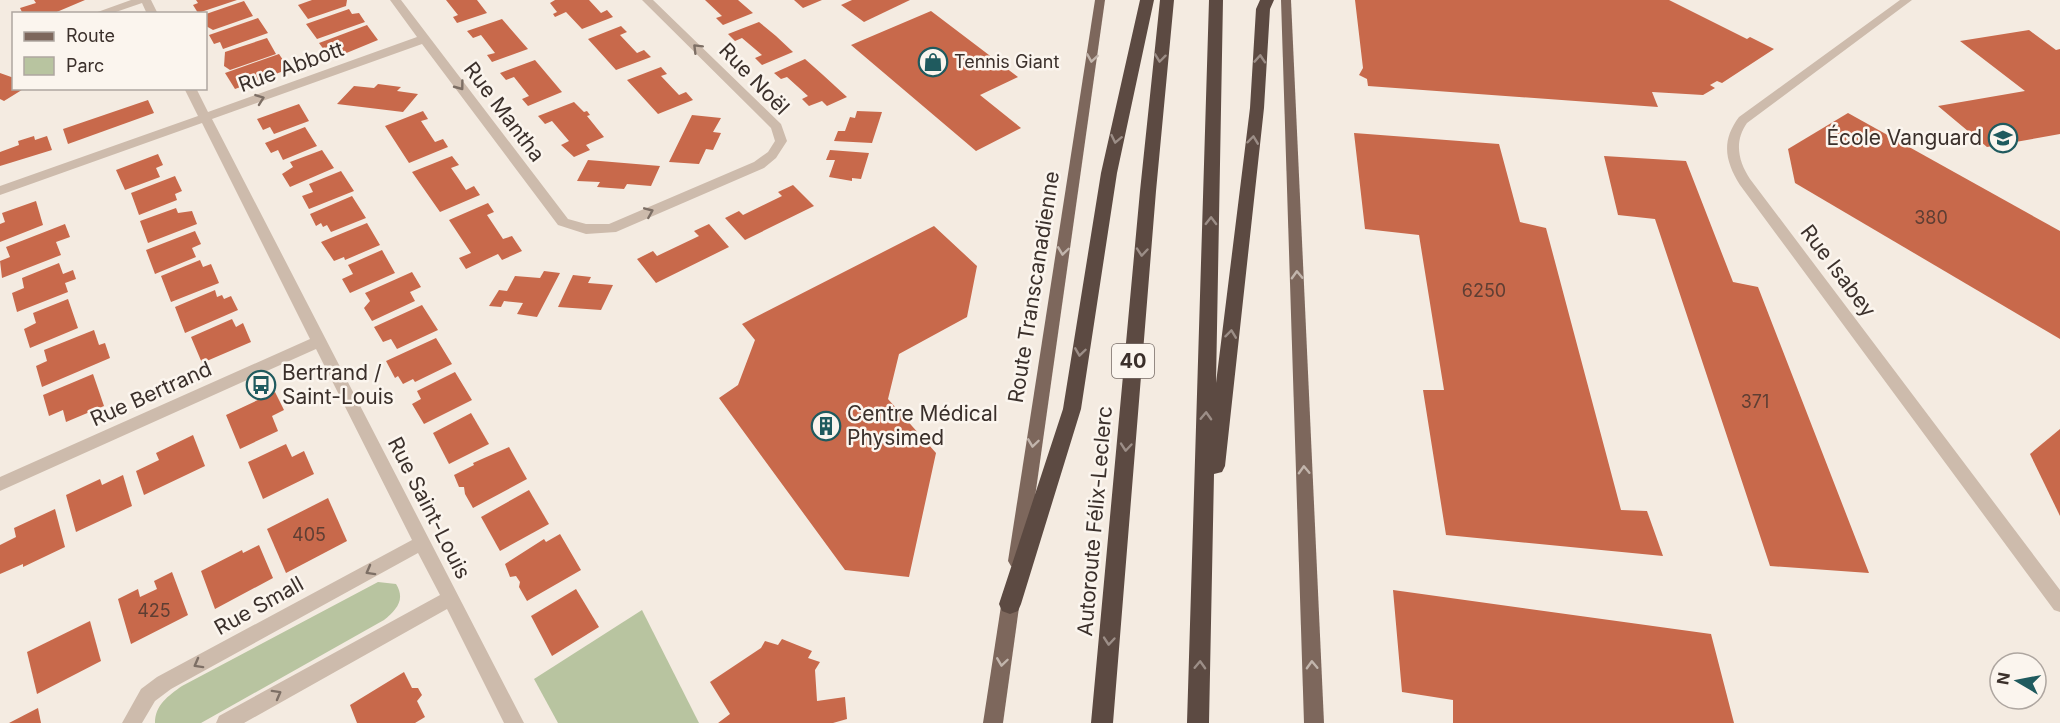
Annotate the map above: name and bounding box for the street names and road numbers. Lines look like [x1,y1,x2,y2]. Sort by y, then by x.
street label: Rue Abbott [235,36,347,97]
street label: Rue Noël [714,38,795,120]
street label: Rue Mantha [459,57,550,166]
street label: Route Transcanadienne [1003,169,1064,404]
street label: Rue Isabey [1796,220,1881,322]
road number: 40 [1112,344,1154,378]
street label: Rue Bertrand [86,356,215,431]
street label: Autoroute Félix-Leclerc [1072,405,1117,637]
street label: Rue Saint-Louis [383,433,476,583]
street label: Rue Small [210,571,308,640]

